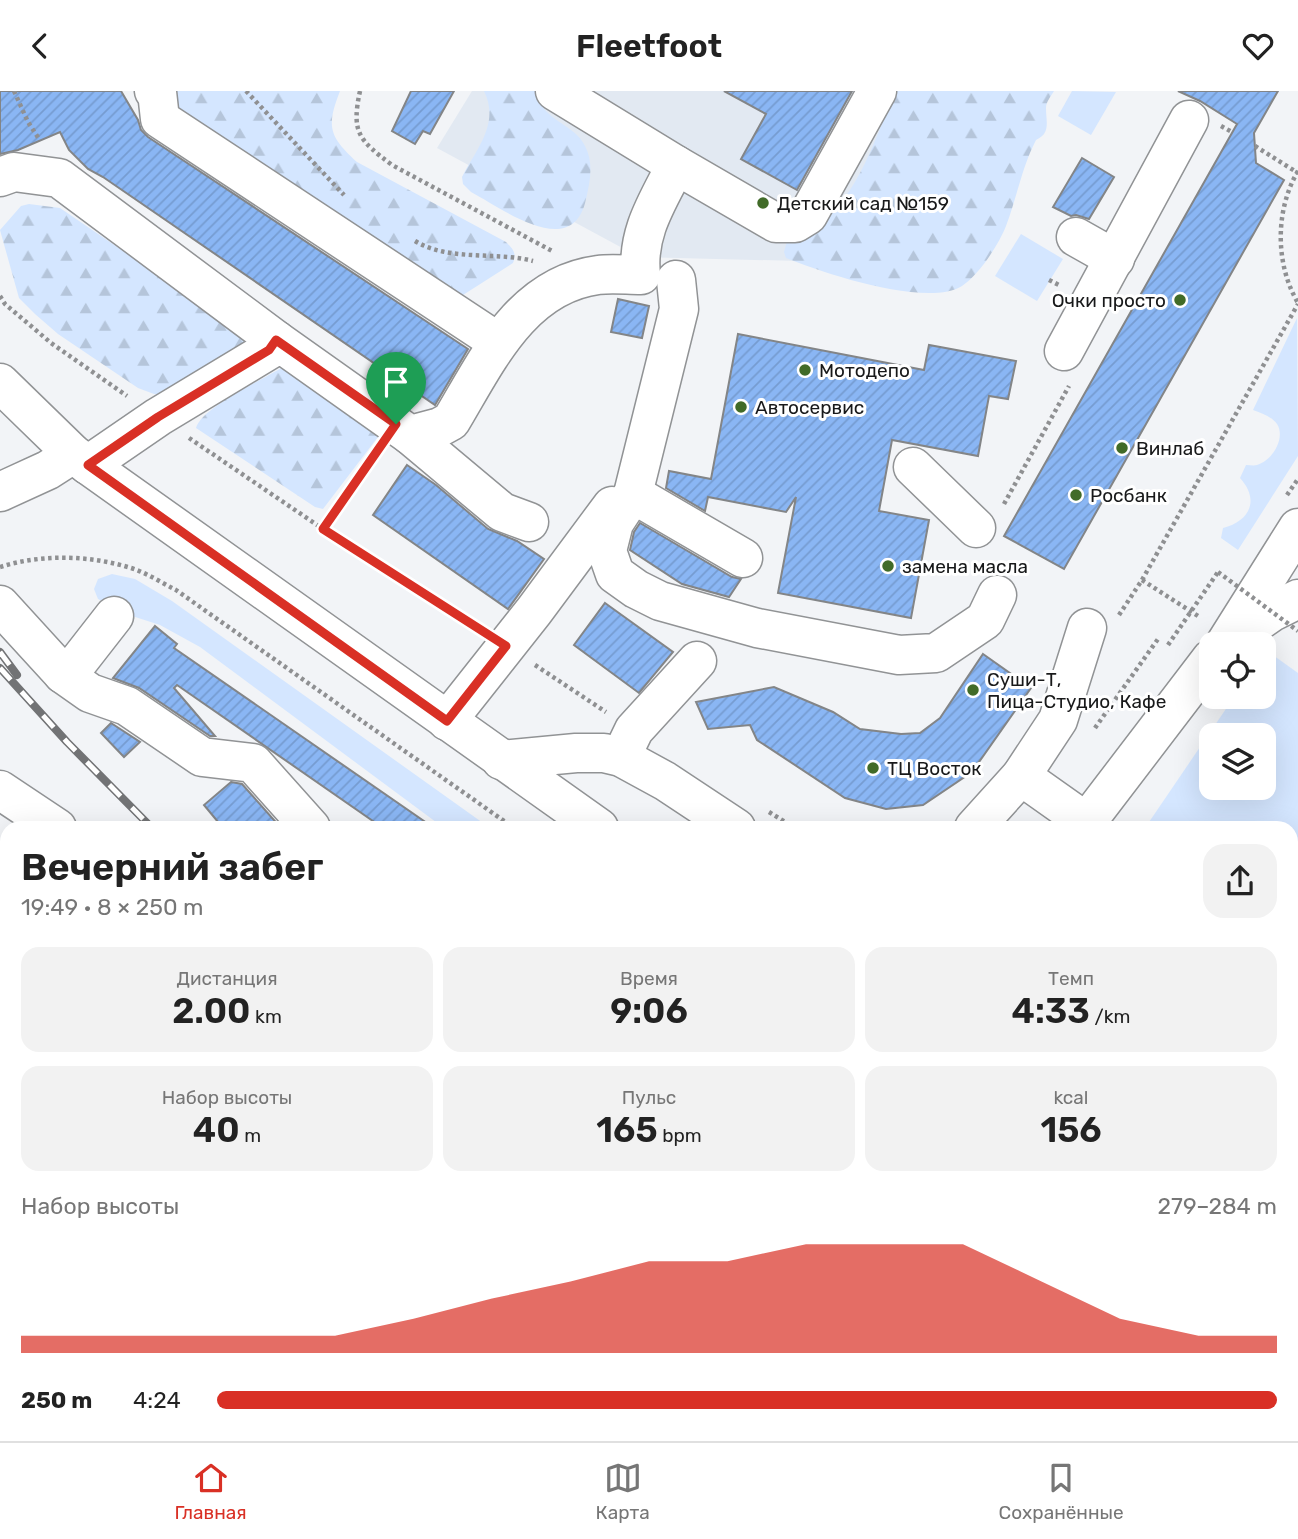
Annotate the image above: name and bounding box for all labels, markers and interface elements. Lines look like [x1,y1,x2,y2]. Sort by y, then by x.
icon: back [21,27,59,65]
text: Fleetfoot [576,27,722,65]
icon: heart [1239,27,1277,65]
place label: Детский сад №159 [777,192,949,215]
marker: Детский сад №159 [755,195,771,211]
place label: Очки просто [1052,289,1166,312]
marker: Очки просто [1172,292,1188,308]
pin [366,352,426,424]
place label: Мотодепо [819,359,910,382]
marker: Мотодепо [797,362,813,378]
icon: arrive [377,363,415,401]
place label: Автосервис [755,396,864,419]
marker: Автосервис [733,399,749,415]
place label: Винлаб [1136,437,1204,460]
marker: Винлаб [1114,440,1130,456]
place label: Росбанк [1090,484,1167,507]
marker: Росбанк [1068,487,1084,503]
place label: замена масла [902,555,1028,578]
marker: замена масла [880,558,896,574]
map controls [1199,632,1276,800]
button: locate [1199,632,1276,709]
place label: Суши-Т, Пица-Студио, Кафе [987,668,1166,713]
marker: Суши-Т, Пица-Студио, Кафе [965,682,981,698]
button: layers [1199,723,1276,800]
place label: ТЦ Восток [887,757,982,780]
marker: ТЦ Восток [865,760,881,776]
text: Вечерний забег [21,844,323,890]
button: share [1203,844,1277,918]
text: 19:49 · 8 × 250 m [21,893,204,921]
text: Дистанция [177,967,277,990]
text: Время [620,967,678,990]
text: Темп [1048,967,1094,990]
text: 2.00 [172,990,250,1032]
text: 9:06 [610,990,688,1032]
text: 4:33 [1012,990,1090,1032]
text: km [250,1005,282,1028]
text: /km [1090,1005,1130,1028]
text: Набор высоты [162,1086,292,1109]
text: Пульс [622,1086,676,1109]
text: kcal [1054,1086,1088,1109]
text: 40 [193,1109,240,1151]
text: 165 [596,1109,658,1151]
text: 156 [1040,1109,1102,1151]
text: m [240,1124,261,1147]
text: bpm [658,1124,702,1147]
text: Набор высоты [21,1192,179,1220]
text: 279–284 m [1158,1192,1277,1220]
text: 250 m [21,1386,92,1414]
text: 4:24 [133,1386,181,1414]
tab: Главная [174,1459,247,1524]
tab: Карта [595,1459,650,1524]
tab: Сохранённые [999,1459,1124,1524]

